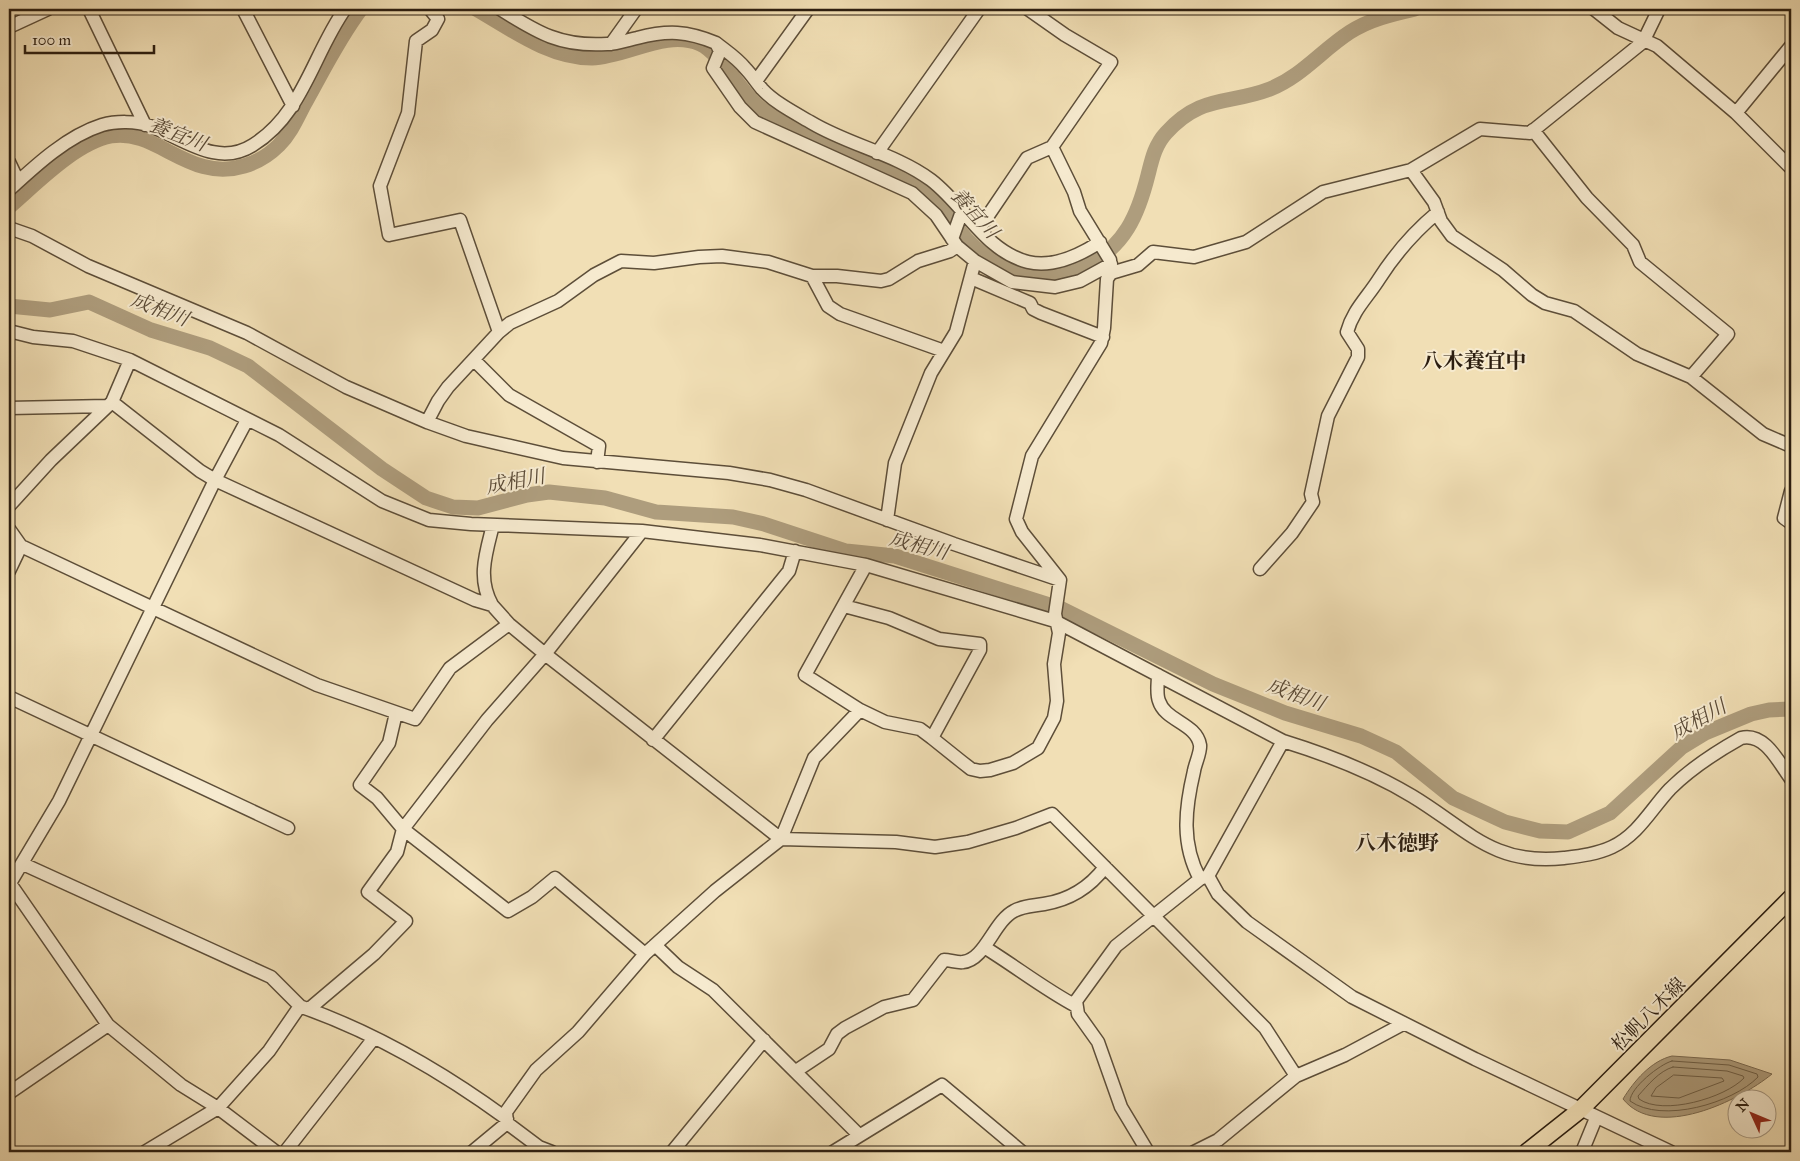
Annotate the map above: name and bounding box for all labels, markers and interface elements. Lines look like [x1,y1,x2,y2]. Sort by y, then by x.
scale bar [25,22,154,54]
text: 100 m [32,31,72,49]
water label: 養宜川 [146,112,212,157]
water label: 養宜川 [946,183,1005,245]
water label: 成相川 [128,287,194,332]
district label: 八木養宜中 [1422,348,1527,374]
water label: 成相川 [483,463,549,499]
water label: 成相川 [887,526,953,565]
water label: 成相川 [1264,672,1330,716]
water label: 成相川 [1666,693,1732,744]
district label: 八木徳野 [1355,830,1439,856]
street label: 松帆八木線 [1607,973,1690,1056]
north arrow [1728,1088,1778,1138]
text: N [1733,1095,1753,1115]

